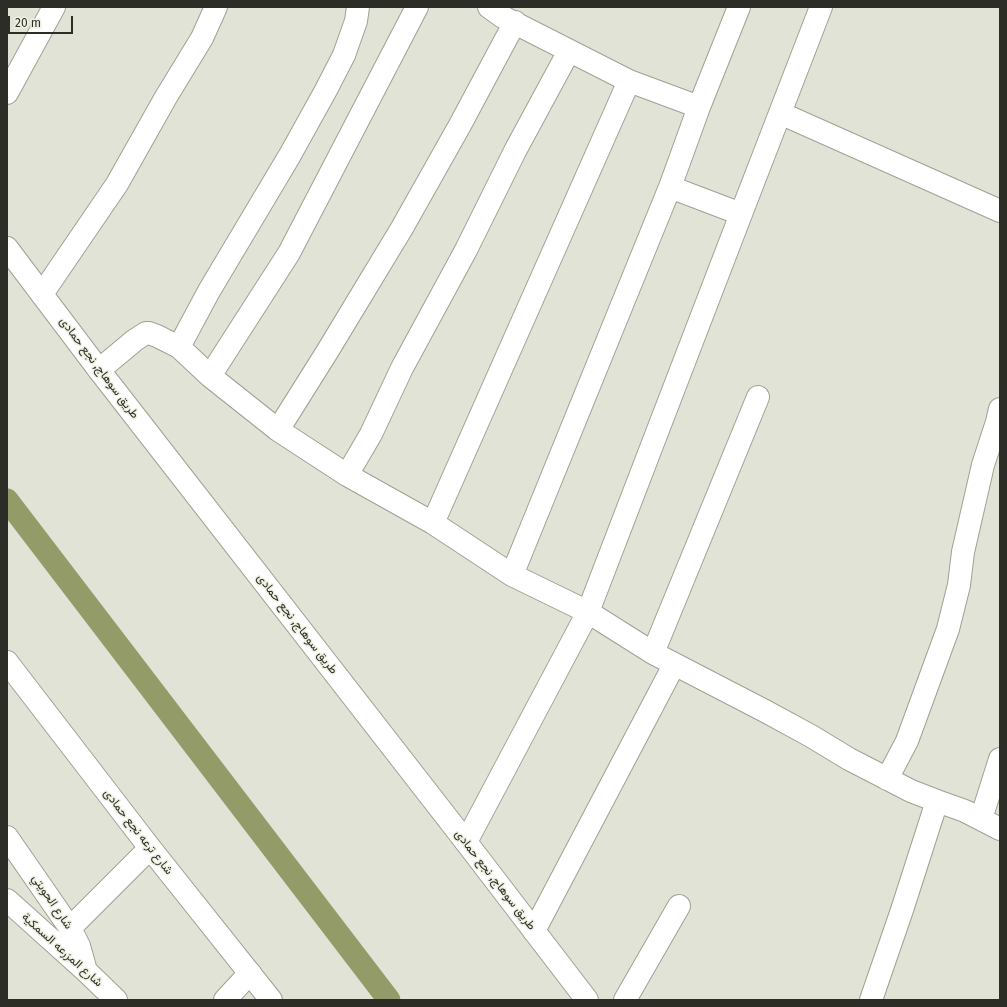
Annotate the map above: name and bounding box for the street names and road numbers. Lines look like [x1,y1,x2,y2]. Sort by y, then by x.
street label: طريق سوهاج, نجع حمادى [56,314,142,422]
street label: طريق سوهاج, نجع حمادى [253,571,341,677]
street label: شارع ترعه نجع حمادى [100,786,176,878]
street label: طريق سوهاج, نجع حمادى [451,827,539,933]
street label: شارع الحويتي [28,872,76,932]
street label: شارع المزرعه السمكية [19,910,105,990]

